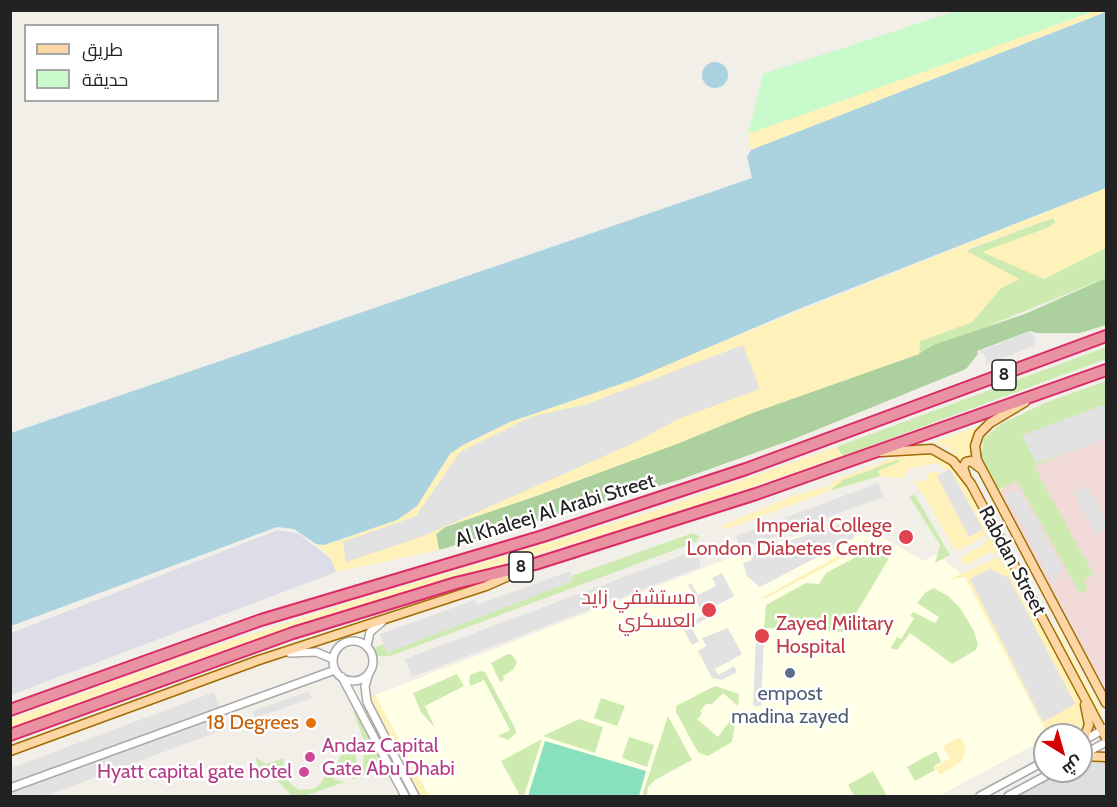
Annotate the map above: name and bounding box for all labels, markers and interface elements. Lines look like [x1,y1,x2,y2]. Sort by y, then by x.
legend [24,24,219,102]
text: طريق [82,39,123,61]
text: حديقة [82,69,128,91]
road number: 8 [992,360,1016,390]
street label: Al Khaleej Al Arabi Street [452,469,658,553]
street label: Rabdan Street [973,502,1051,620]
place label: Imperial College London Diabetes Centre [687,514,892,561]
marker: Imperial College London Diabetes Centre [897,528,915,546]
road number: 8 [509,552,533,582]
place label: مستشفي زايد العسكري [581,586,696,633]
marker: مستشفي زايد العسكري [700,601,718,619]
place label: Zayed Military Hospital [776,612,894,659]
marker: Zayed Military Hospital [753,627,771,645]
marker: empost madina zayed [783,666,797,680]
place label: empost madina zayed [731,682,849,729]
place label: 18 Degrees [206,711,299,735]
marker: 18 Degrees [304,716,318,730]
north arrow [1033,723,1093,783]
place label: Andaz Capital Gate Abu Dhabi [322,734,455,781]
marker: Andaz Capital Gate Abu Dhabi [303,750,317,764]
text: ش [1059,752,1087,780]
place label: Hyatt capital gate hotel [97,760,292,784]
marker: Hyatt capital gate hotel [297,765,311,779]

